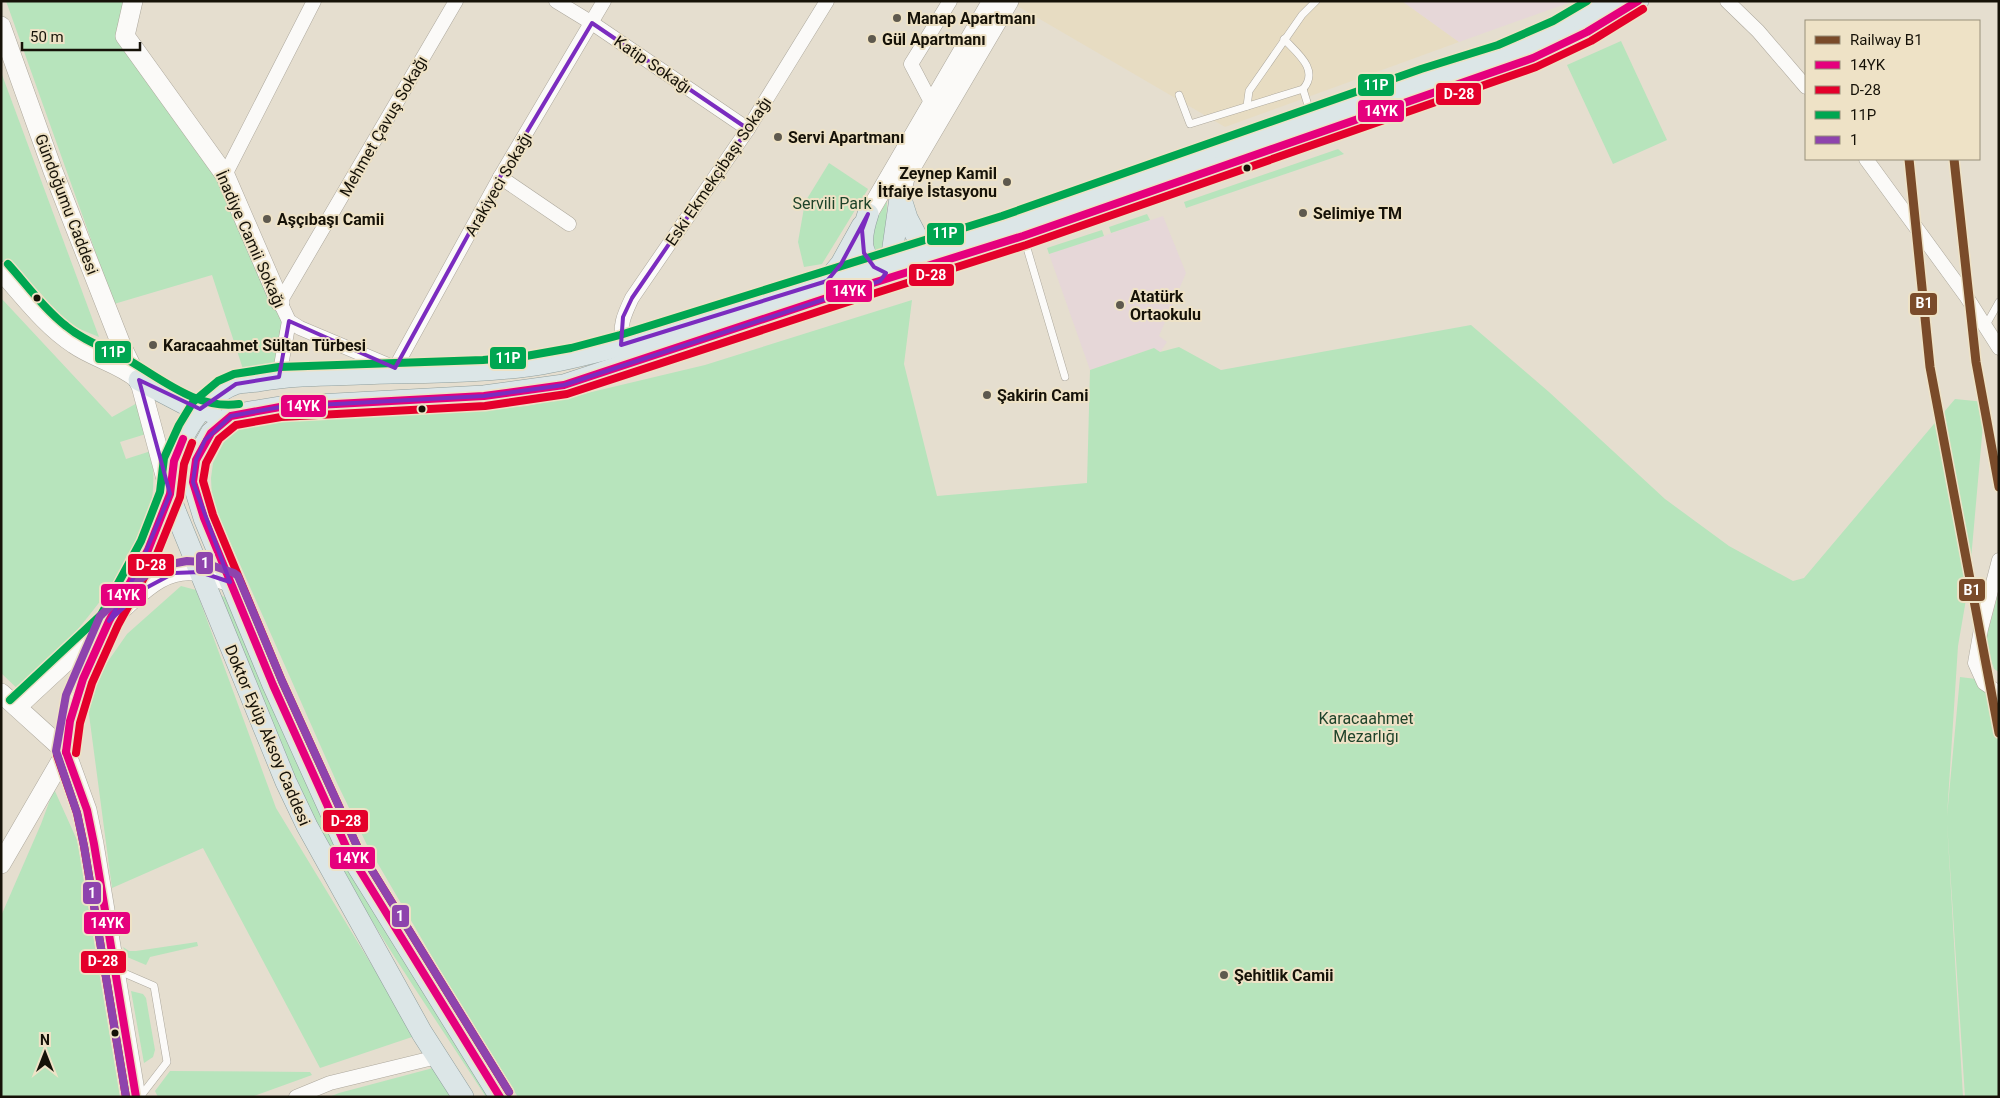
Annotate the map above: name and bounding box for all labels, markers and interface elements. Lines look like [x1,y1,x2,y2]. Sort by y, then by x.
place label: Manap Apartmanı [907,9,1036,28]
marker: Manap Apartmanı [891,12,903,24]
scale bar [22,20,140,52]
legend [1805,20,1980,160]
text: 50 m [30,28,64,46]
place label: Gül Apartmanı [882,30,986,49]
text: Railway B1 [1850,31,1923,49]
street label: Katip Sokağı [610,32,695,97]
marker: Gül Apartmanı [866,33,878,45]
street label: Mehmet Çavuş Sokağı [335,53,431,200]
text: 14YK [1850,56,1886,74]
line badge: 11P [1357,73,1395,97]
text: 11P [1363,77,1389,93]
text: D-28 [1850,81,1881,99]
line badge: D-28 [1435,82,1482,106]
text: D-28 [1444,86,1474,102]
street label: Eski Ekmekçibaşı Sokağı [661,93,775,249]
line badge: 14YK [1357,99,1405,123]
text: 14YK [1364,103,1398,119]
text: 11P [1850,106,1876,124]
place label: Servi Apartmanı [788,128,904,147]
street label: Arakiyeci Sokağı [461,129,536,240]
street label: Gündoğumu Caddesi [31,131,102,277]
marker: Servi Apartmanı [772,131,784,143]
text: 1 [1850,131,1858,149]
unlabelled marker [1242,163,1252,173]
place label: Zeynep Kamil İtfaiye İstasyonu [878,164,997,201]
street label: İnadiye Camii Sokağı [212,168,289,311]
marker: Zeynep Kamil İtfaiye İstasyonu [1001,176,1013,188]
park label: Servili Park [792,194,872,213]
place label: Selimiye TM [1313,204,1402,223]
marker: Selimiye TM [1297,207,1309,219]
place label: Aşçıbaşı Camii [277,210,384,229]
marker: Aşçıbaşı Camii [261,213,273,225]
line badge: 11P [926,222,965,246]
text: 11P [932,225,958,241]
line badge: D-28 [908,263,955,287]
text: D-28 [916,267,946,283]
line badge: 14YK [825,279,873,303]
text: 14YK [832,283,866,299]
place label: Atatürk Ortaokulu [1130,287,1201,324]
line badge: B1 [1909,292,1938,316]
unlabelled marker [32,293,42,303]
text: B1 [1916,295,1932,311]
marker: Atatürk Ortaokulu [1114,299,1126,311]
place label: Karacaahmet Sültan Türbesi [163,336,366,355]
marker: Karacaahmet Sültan Türbesi [147,339,159,351]
line badge: 11P [94,340,132,364]
text: 11P [100,344,126,360]
line badge: 11P [489,346,527,370]
text: 11P [495,350,521,366]
place label: Şakirin Cami [997,386,1088,405]
marker: Şakirin Cami [981,389,993,401]
line badge: 14YK [280,394,327,418]
text: 14YK [286,398,320,414]
unlabelled marker [417,404,427,414]
line badge: 1 [195,551,214,575]
line badge: D-28 [127,553,175,577]
text: 1 [201,555,209,571]
text: D-28 [136,557,166,573]
line badge: B1 [1958,578,1986,602]
text: B1 [1964,582,1980,598]
line badge: 14YK [100,583,147,607]
text: 14YK [106,587,140,603]
street label: Doktor Eyüp Aksoy Caddesi [221,642,314,829]
park label: Karacaahmet Mezarlığı [1319,709,1413,746]
line badge: D-28 [322,809,369,833]
text: D-28 [331,813,361,829]
line badge: 14YK [329,846,376,870]
text: 14YK [335,850,369,866]
line badge: 1 [82,881,102,905]
text: 1 [88,885,96,901]
line badge: 1 [391,904,410,928]
text: 1 [396,908,404,924]
line badge: 14YK [83,911,131,935]
text: 14YK [90,915,124,931]
line badge: D-28 [80,950,127,974]
text: D-28 [88,953,118,969]
place label: Şehitlik Camii [1234,966,1333,985]
marker: Şehitlik Camii [1218,969,1230,981]
north arrow [20,1028,70,1078]
unlabelled marker [110,1028,120,1038]
text: N [40,1032,50,1048]

